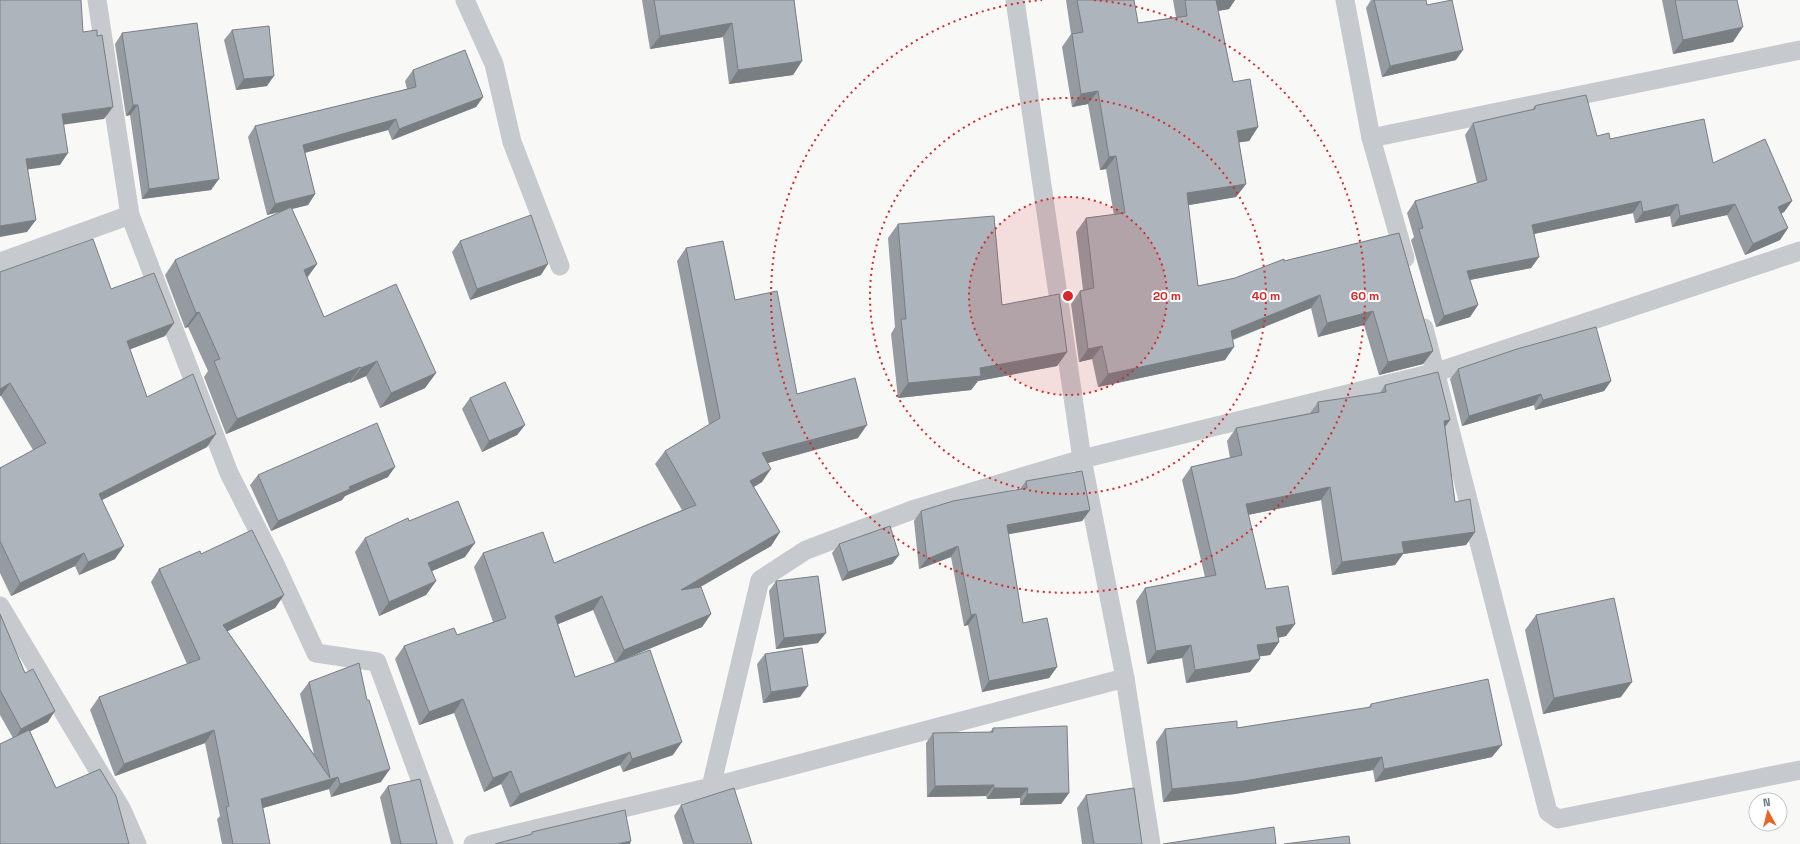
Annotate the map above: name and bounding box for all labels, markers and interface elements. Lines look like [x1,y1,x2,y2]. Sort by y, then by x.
text: 20 m [1153,288,1181,304]
text: 40 m [1252,288,1280,304]
text: 60 m [1351,288,1379,304]
centre of rings [1061,289,1075,303]
north arrow [1748,792,1788,832]
text: N [1762,795,1771,809]

